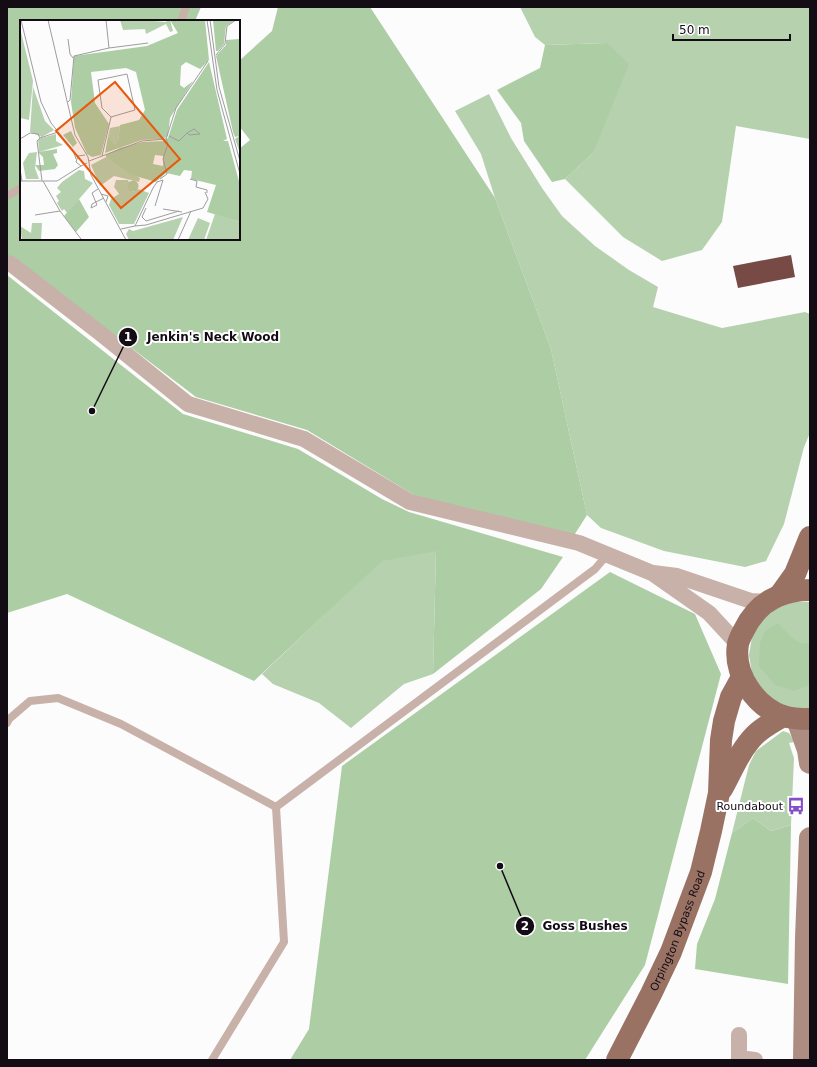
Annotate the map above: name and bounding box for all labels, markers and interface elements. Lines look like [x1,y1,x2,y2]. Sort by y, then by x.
scale bar [673,16,790,42]
inset map [20,20,240,240]
text: 50 m [679,23,710,37]
callout: Jenkin's Neck Wood [118,325,287,349]
text: 1 [124,330,132,344]
text: Jenkin's Neck Wood [146,330,279,344]
bus stop icon: Roundabout [786,796,806,816]
place label: Roundabout [716,800,784,813]
street label: Orpington Bypass Road [647,868,708,993]
callout: Goss Bushes [515,914,636,938]
text: 2 [521,919,529,933]
text: Goss Bushes [542,919,628,933]

